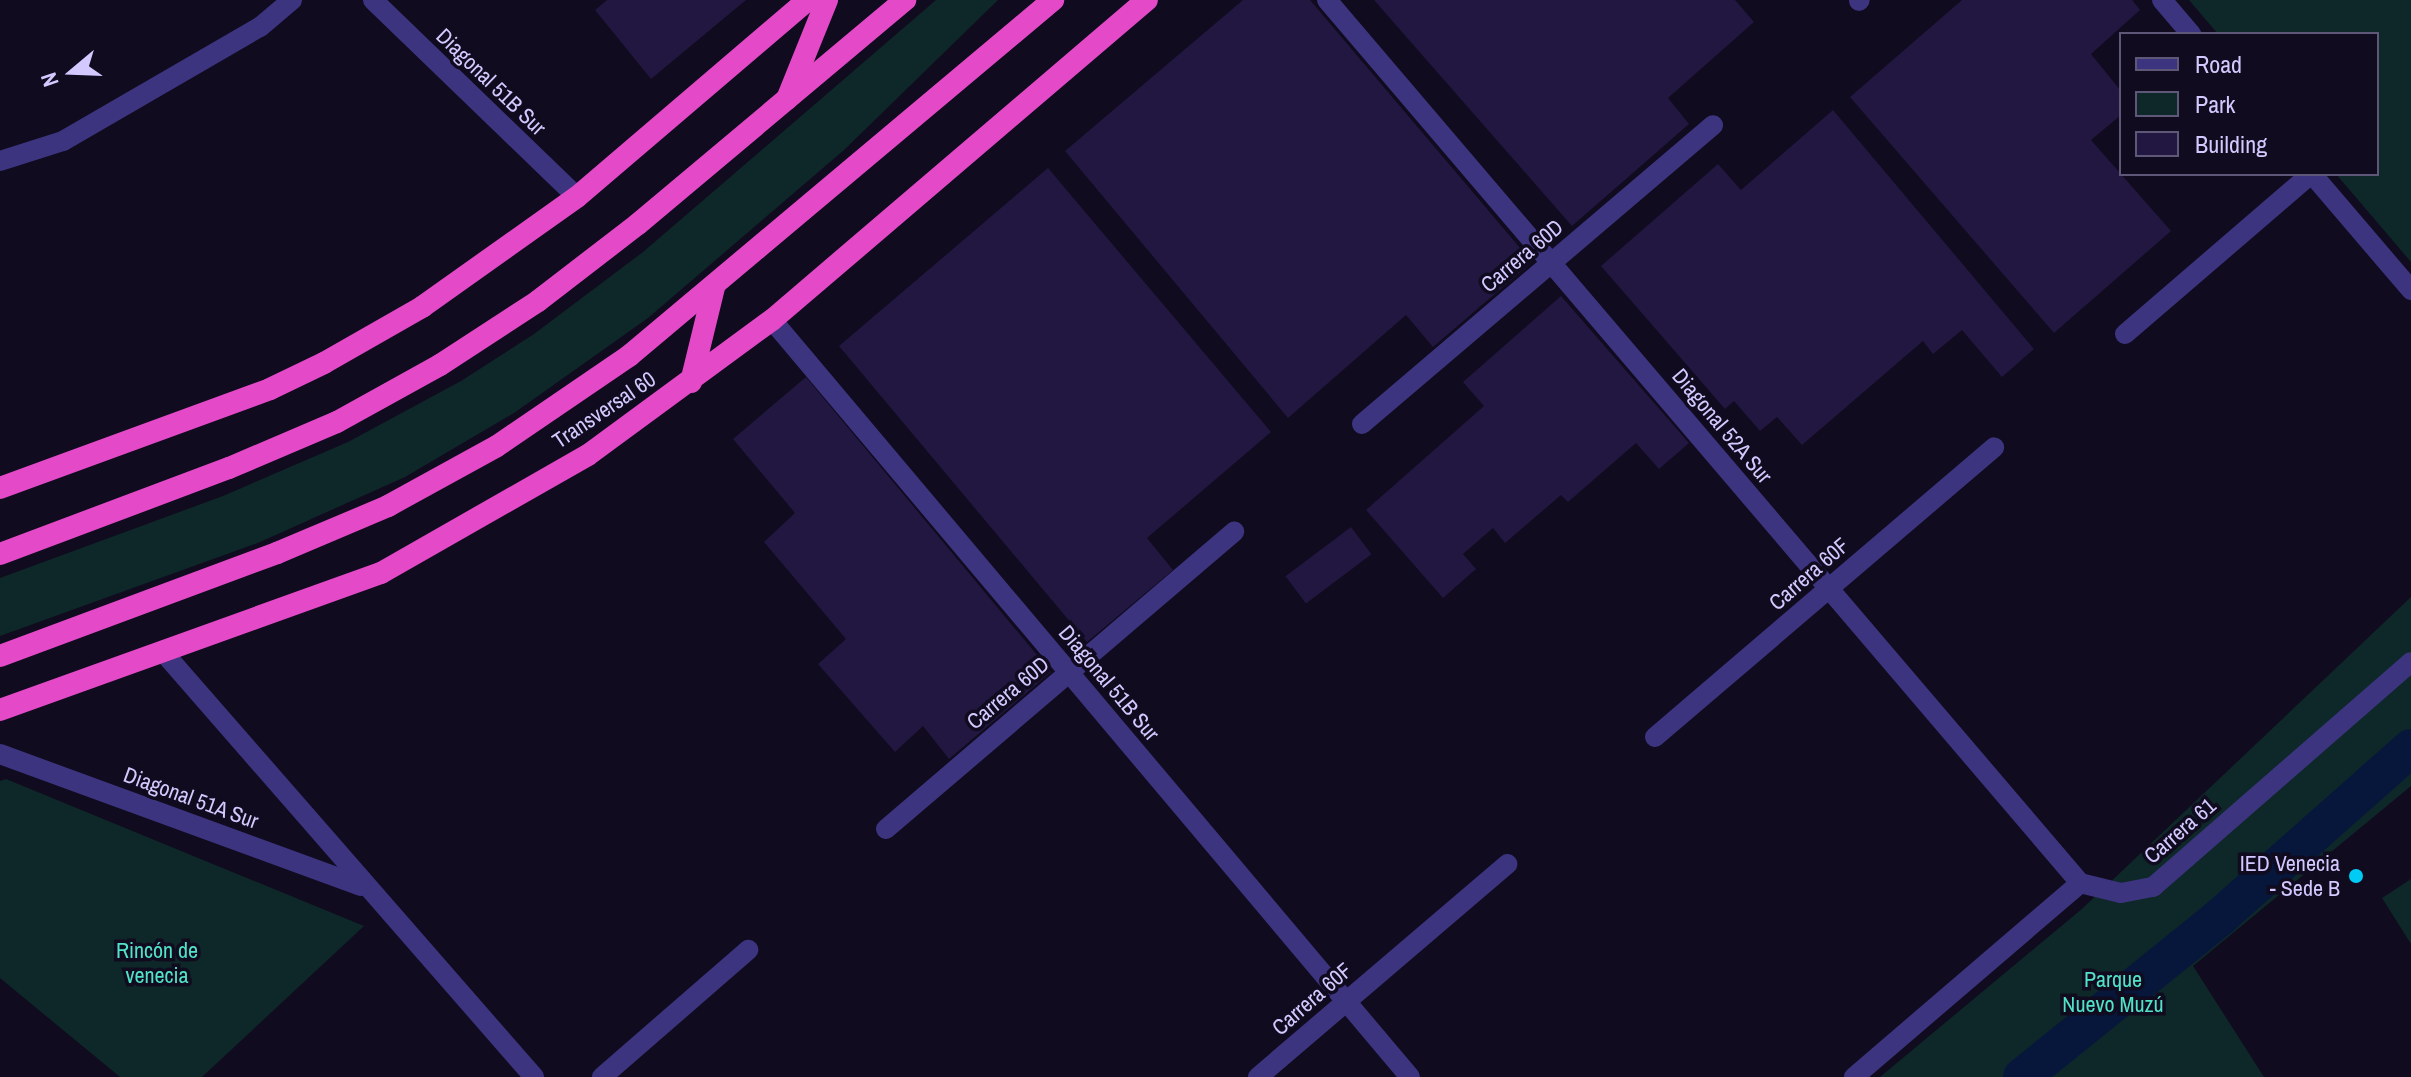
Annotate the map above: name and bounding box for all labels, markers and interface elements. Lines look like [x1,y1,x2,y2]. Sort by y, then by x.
street label: Diagonal 51B Sur [431,23,551,141]
north arrow [32,32,112,112]
legend [2119,32,2379,176]
text: Road [2195,48,2242,80]
text: N [33,69,66,91]
text: Park [2195,88,2235,120]
text: Building [2195,128,2267,160]
street label: Carrera 60D [1476,214,1568,298]
street label: Diagonal 52A Sur [1666,363,1778,489]
street label: Transversal 60 [547,366,661,454]
street label: Carrera 60F [1764,532,1854,616]
street label: Diagonal 51B Sur [1053,620,1165,746]
street label: Carrera 60D [962,651,1054,735]
street label: Diagonal 51A Sur [120,761,262,835]
street label: Carrera 61 [2139,793,2221,869]
place label: IED Venecia - Sede B [2240,850,2340,902]
marker: IED Venecia - Sede B [2347,867,2365,885]
park label: Rincón de venecia [116,937,198,988]
street label: Carrera 60F [1267,957,1357,1041]
park label: Parque Nuevo Muzú [2062,966,2164,1018]

